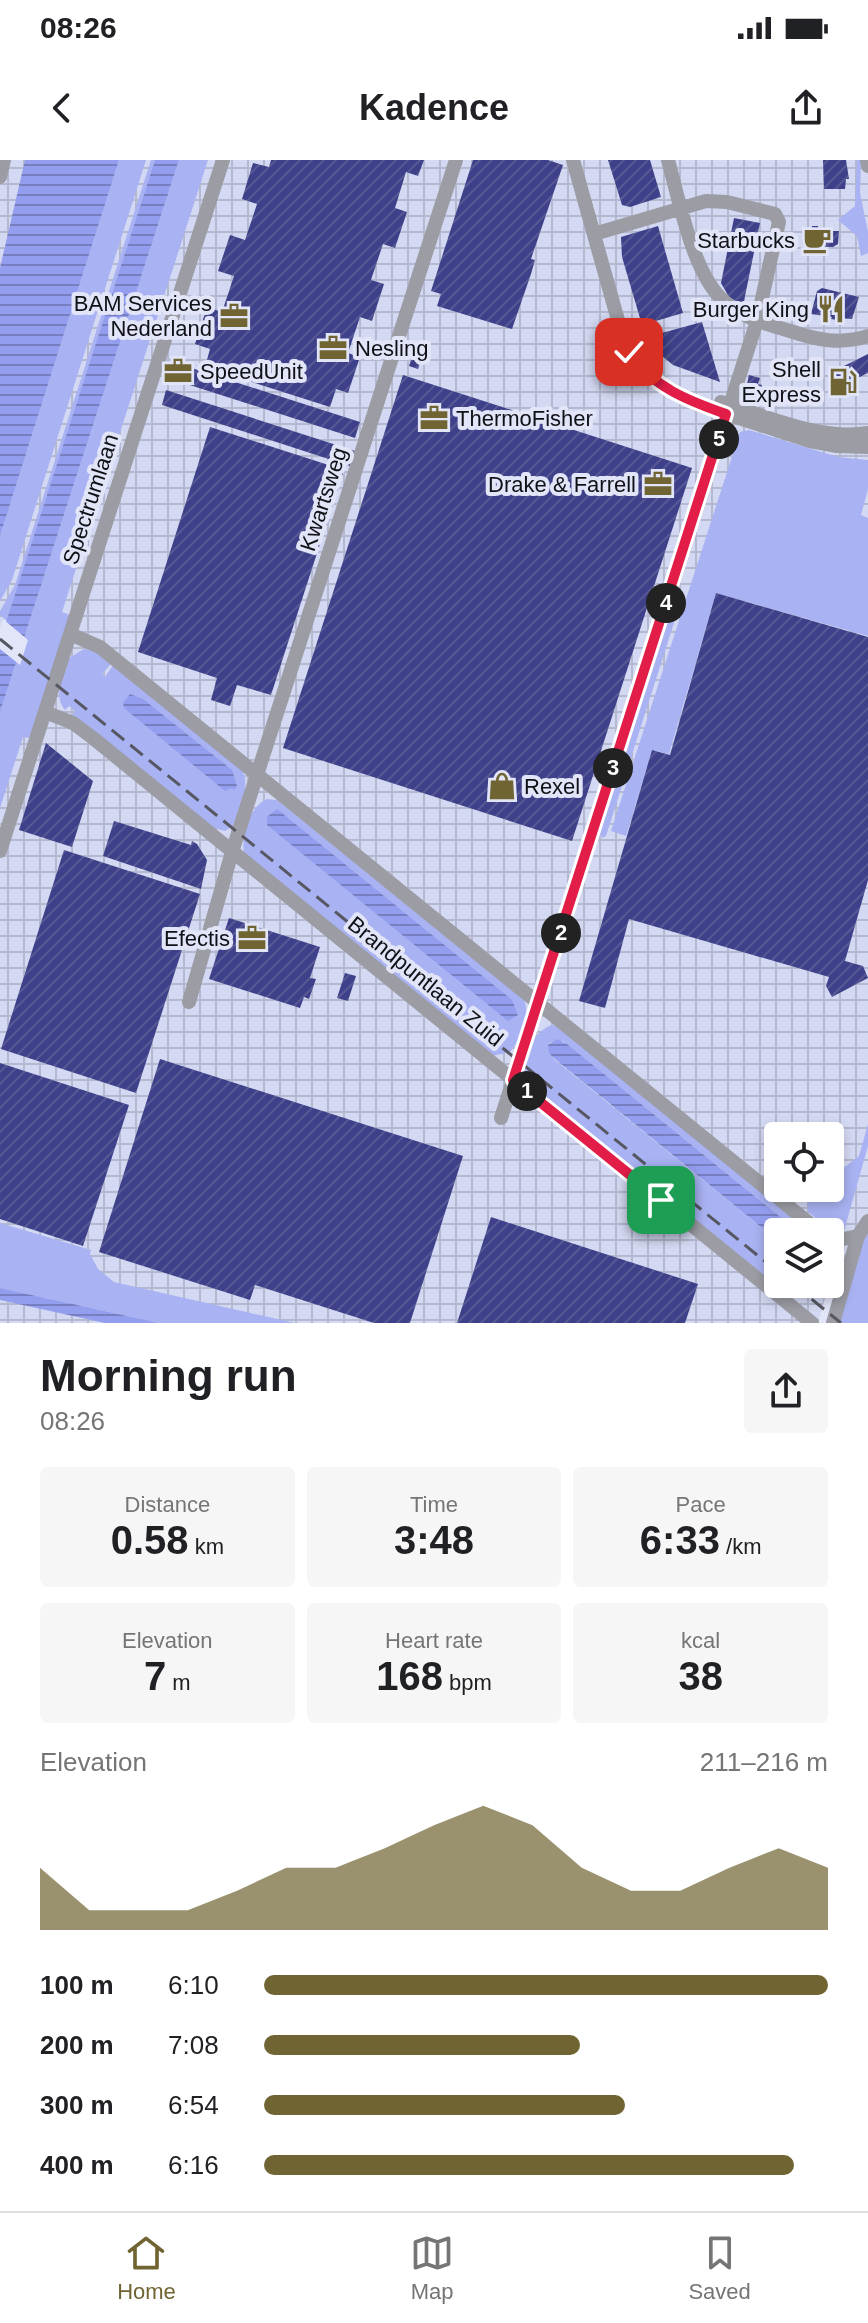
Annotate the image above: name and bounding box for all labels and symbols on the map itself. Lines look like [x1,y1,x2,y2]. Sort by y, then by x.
cafe icon: Starbucks [802,225,832,255]
place label: Starbucks [697,228,795,253]
place label: BAM Services Nederland [74,291,212,341]
restaurant icon: Burger King [816,294,846,324]
place label: Burger King [693,297,809,322]
office icon: BAM Services Nederland [219,301,249,331]
pin [595,318,663,386]
office icon: Nesling [318,333,348,363]
place label: Nesling [355,336,428,361]
office icon: SpeedUnit [163,356,193,386]
place label: Shell Express [742,357,821,407]
place label: SpeedUnit [200,359,303,384]
fuel station icon: Shell Express [828,367,858,397]
office icon: ThermoFisher [419,403,449,433]
place label: ThermoFisher [456,406,593,431]
pin: 5 [699,419,739,459]
street label: Spectrumlaan [58,431,123,568]
street label: Kwartsweg [295,444,352,554]
office icon: Drake & Farrell [643,469,673,499]
place label: Drake & Farrell [488,472,636,497]
pin: 4 [646,583,686,623]
pin: 3 [593,748,633,788]
shop icon: Rexel [487,771,517,801]
place label: Rexel [524,774,580,799]
street label: Brandpuntlaan Zuid [343,911,508,1052]
pin: 2 [541,913,581,953]
office icon: Efectis [237,923,267,953]
place label: Efectis [164,926,230,951]
pin: 1 [507,1071,547,1111]
pin [627,1166,695,1234]

